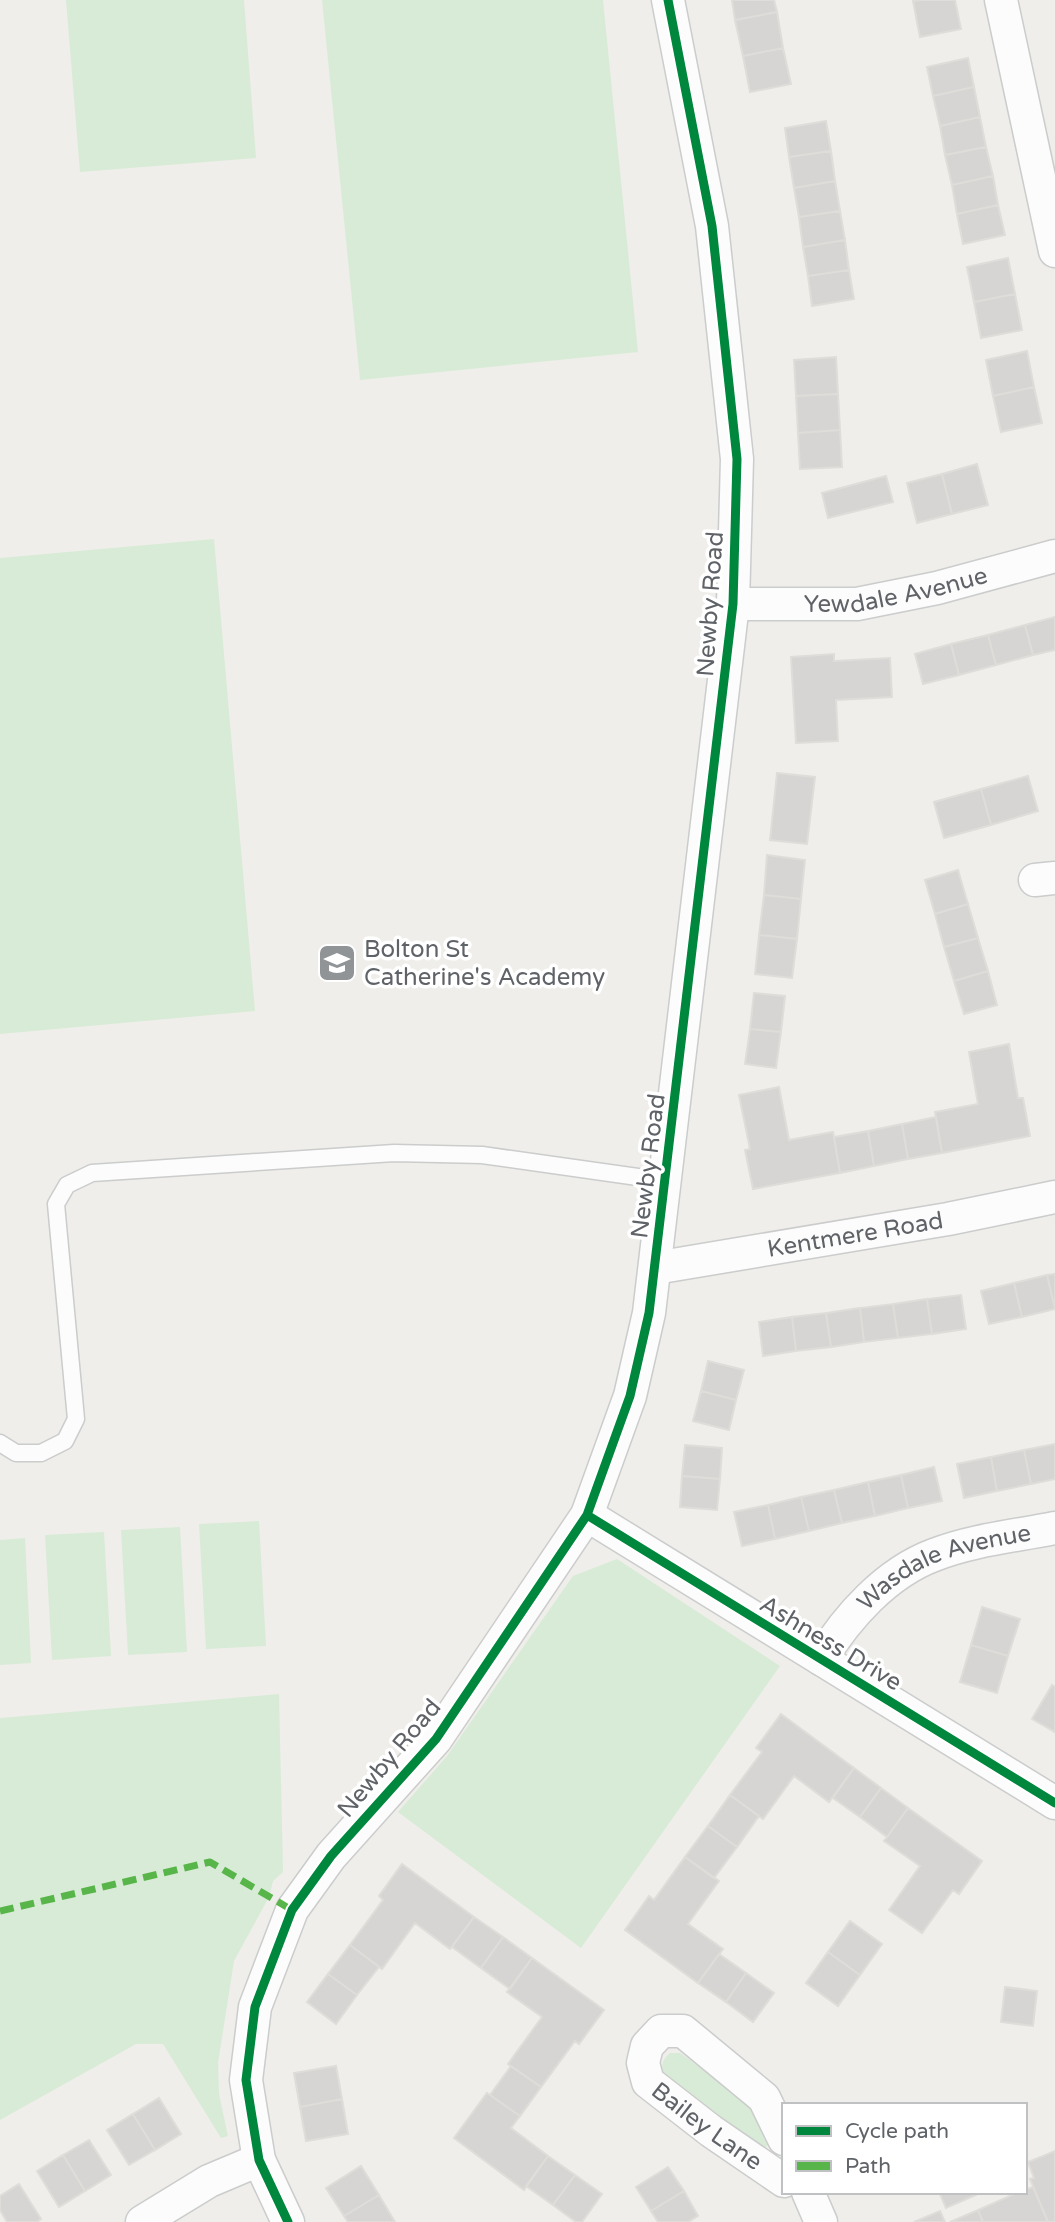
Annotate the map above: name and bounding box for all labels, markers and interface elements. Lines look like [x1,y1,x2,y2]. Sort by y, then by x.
street label: Newby Road [691,530,730,678]
street label: Yewdale Avenue [804,561,991,620]
place label: Bolton St Catherine's Academy [364,935,605,992]
school or university icon: Bolton St Catherine's Academy [316,942,358,984]
street label: Newby Road [625,1092,672,1240]
street label: Kentmere Road [765,1206,945,1264]
street label: Wasdale Avenue [851,1519,1033,1617]
street label: Ashness Drive [754,1590,907,1697]
street label: Newby Road [331,1693,447,1823]
street label: Bailey Lane [646,2076,768,2177]
legend [782,2103,1027,2194]
text: Cycle path [845,2119,949,2144]
text: Path [845,2154,891,2179]

